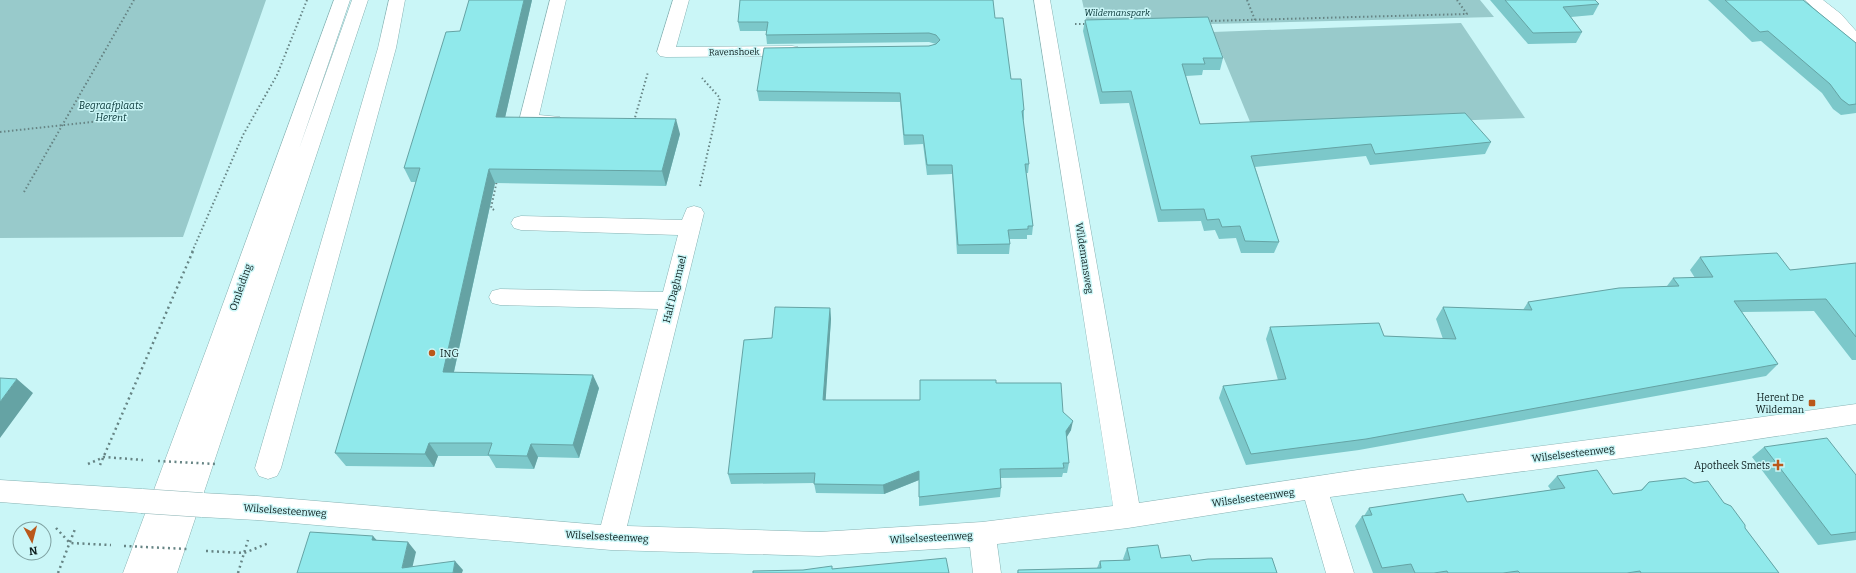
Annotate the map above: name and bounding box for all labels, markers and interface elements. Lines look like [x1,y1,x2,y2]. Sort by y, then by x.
park label: Wildemanspark [1084,8,1150,18]
street label: Ravenshoek [709,47,760,57]
park label: Begraafplaats Herent [79,100,143,124]
street label: Wildemansweg [1072,222,1096,295]
street label: Half Daghmael [661,254,689,324]
street label: Omleiding [227,262,255,312]
marker: ING [427,348,437,358]
place label: ING [440,348,459,360]
place label: Herent De Wildeman [1756,392,1805,416]
marker: Herent De Wildeman [1807,398,1817,408]
street label: Wilselsesteenweg [1531,443,1616,465]
place label: Apotheek Smets [1694,460,1770,472]
marker: Apotheek Smets [1773,460,1783,470]
street label: Wilselsesteenweg [1211,486,1296,510]
street label: Wilselsesteenweg [243,502,327,520]
north arrow [12,521,52,561]
street label: Wilselsesteenweg [565,529,649,545]
street label: Wilselsesteenweg [889,530,973,546]
text: N [28,543,38,557]

